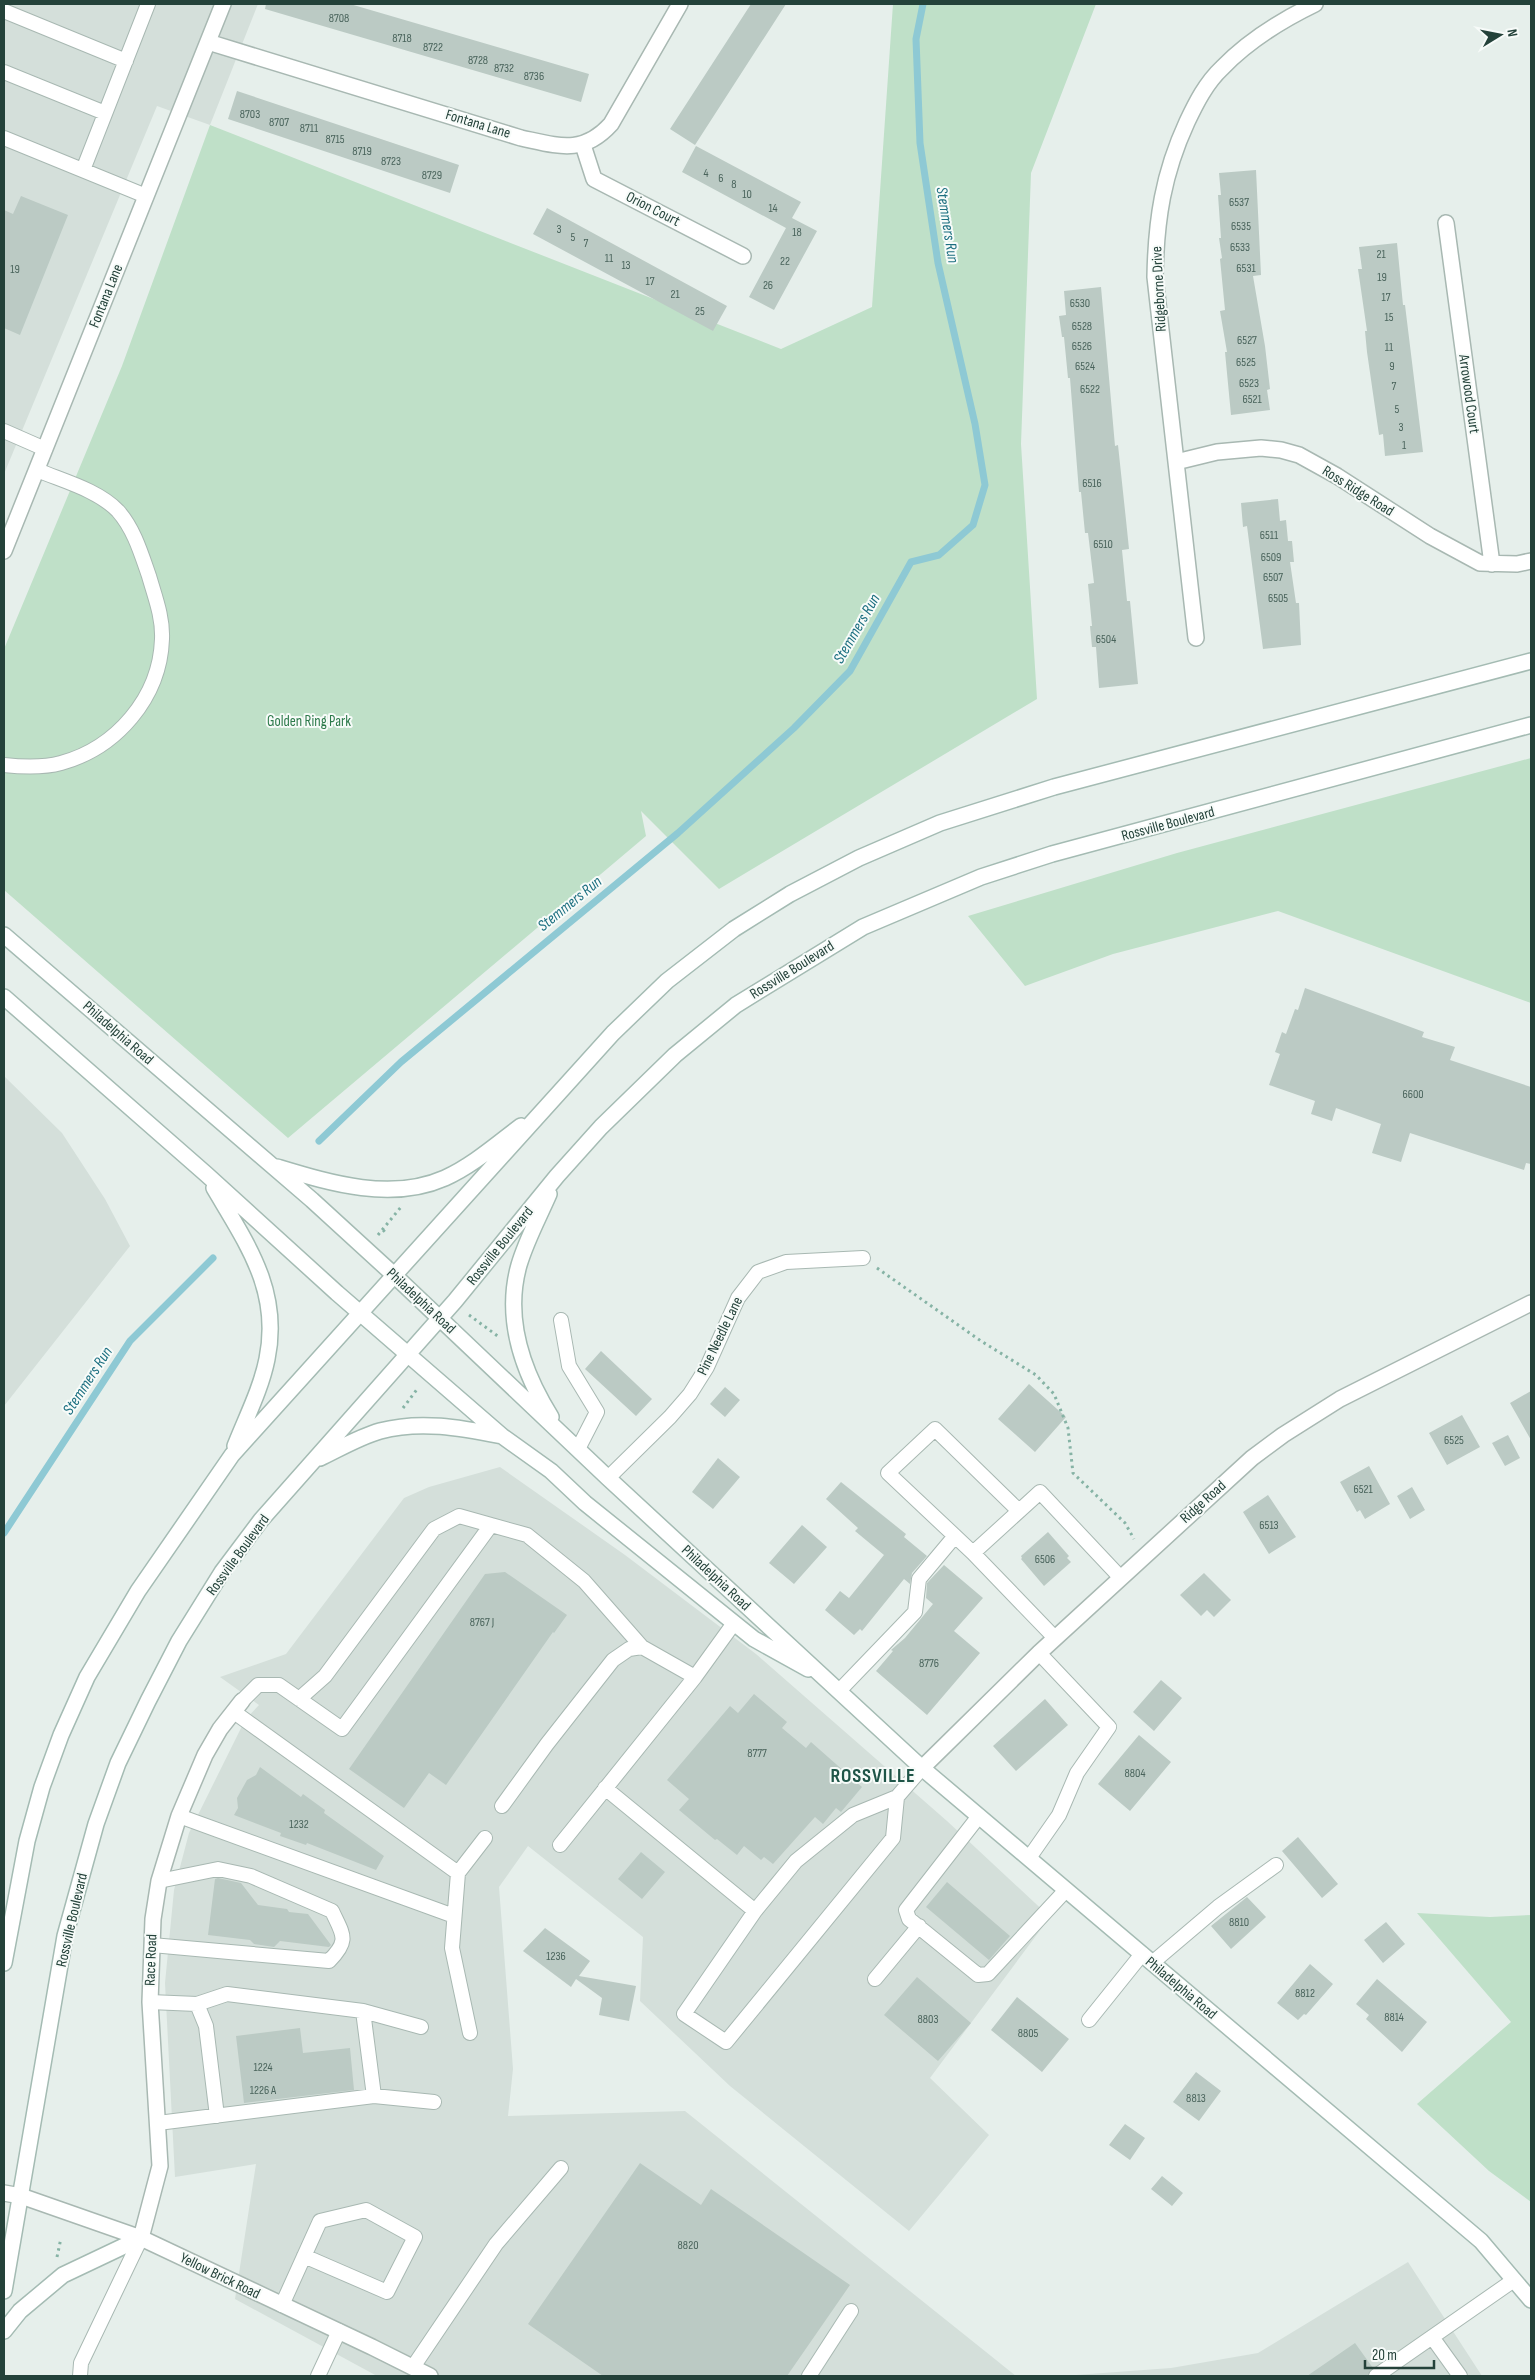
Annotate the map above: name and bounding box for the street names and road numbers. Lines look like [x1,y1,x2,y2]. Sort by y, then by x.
street label: Fontana Lane [443,105,513,143]
street label: Orion Court [623,187,684,231]
street label: Ridgeborne Drive [1147,246,1171,332]
street label: Fontana Lane [85,261,127,331]
street label: Arrowood Court [1454,352,1484,435]
street label: Ross Ridge Road [1319,461,1397,521]
street label: Rossville Boulevard [1119,802,1217,846]
street label: Rossville Boulevard [746,937,838,1003]
street label: Philadelphia Road [79,997,157,1069]
street label: Rossville Boulevard [463,1203,537,1289]
street label: Philadelphia Road [382,1264,460,1338]
street label: Pine Needle Lane [693,1294,747,1378]
street label: Ridge Road [1176,1476,1230,1528]
street label: Rossville Boulevard [202,1511,274,1599]
street label: Philadelphia Road [677,1541,755,1615]
street label: Rossville Boulevard [52,1871,92,1969]
street label: Race Road [141,1934,161,1986]
street label: Philadelphia Road [1141,1953,1221,2023]
street label: Yellow Brick Road [177,2248,263,2304]

